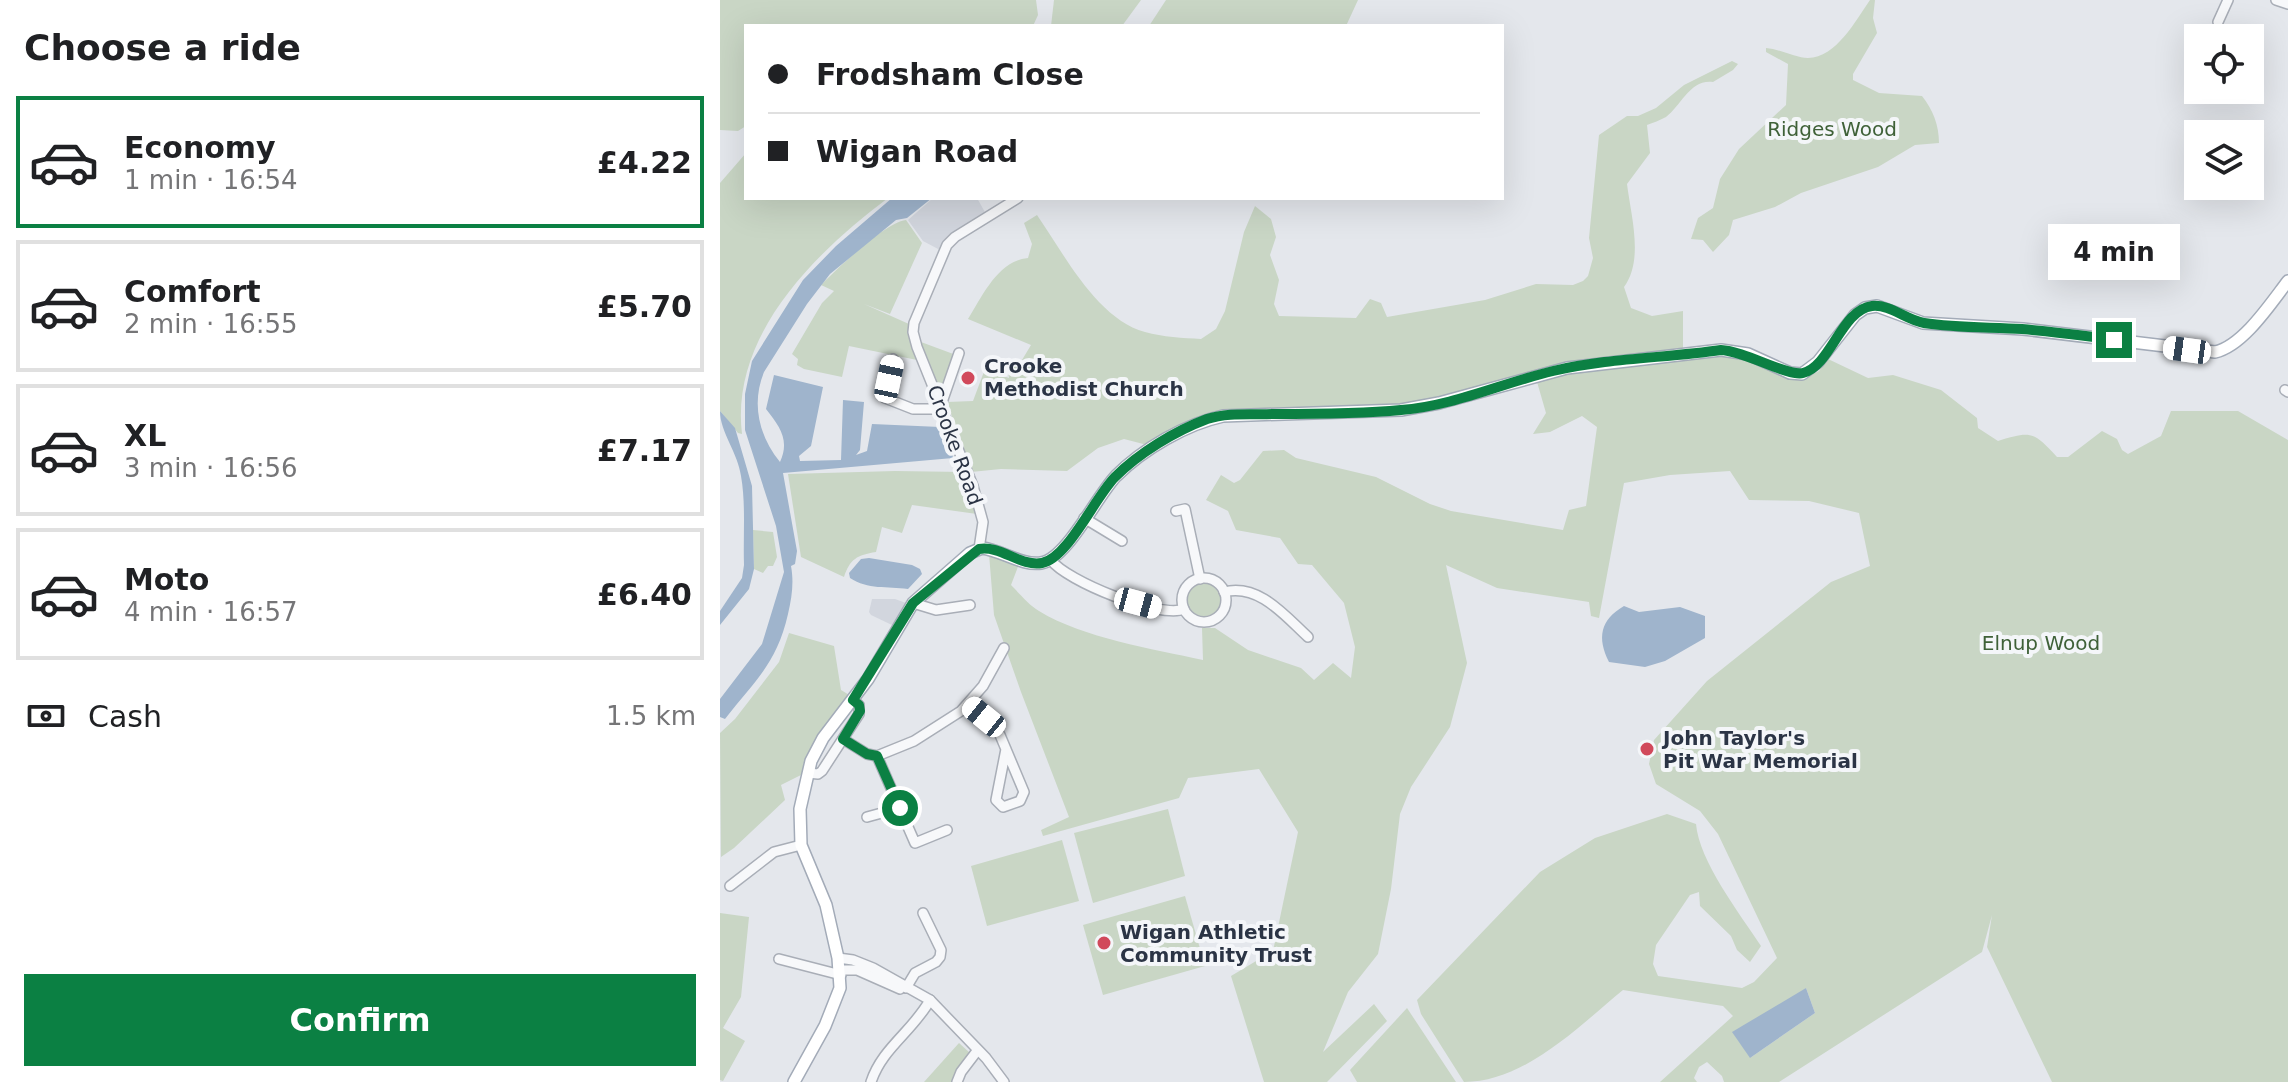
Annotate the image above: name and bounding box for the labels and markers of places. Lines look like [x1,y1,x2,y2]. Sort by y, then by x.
place label: Crooke Methodist Church [984,354,1184,401]
marker: Crooke Methodist Church [959,369,977,387]
place label: John Taylor's Pit War Memorial [1661,726,1858,773]
marker: John Taylor's Pit War Memorial [1638,740,1656,758]
place label: Wigan Athletic Community Trust [1120,920,1312,967]
marker: Wigan Athletic Community Trust [1095,934,1113,952]

